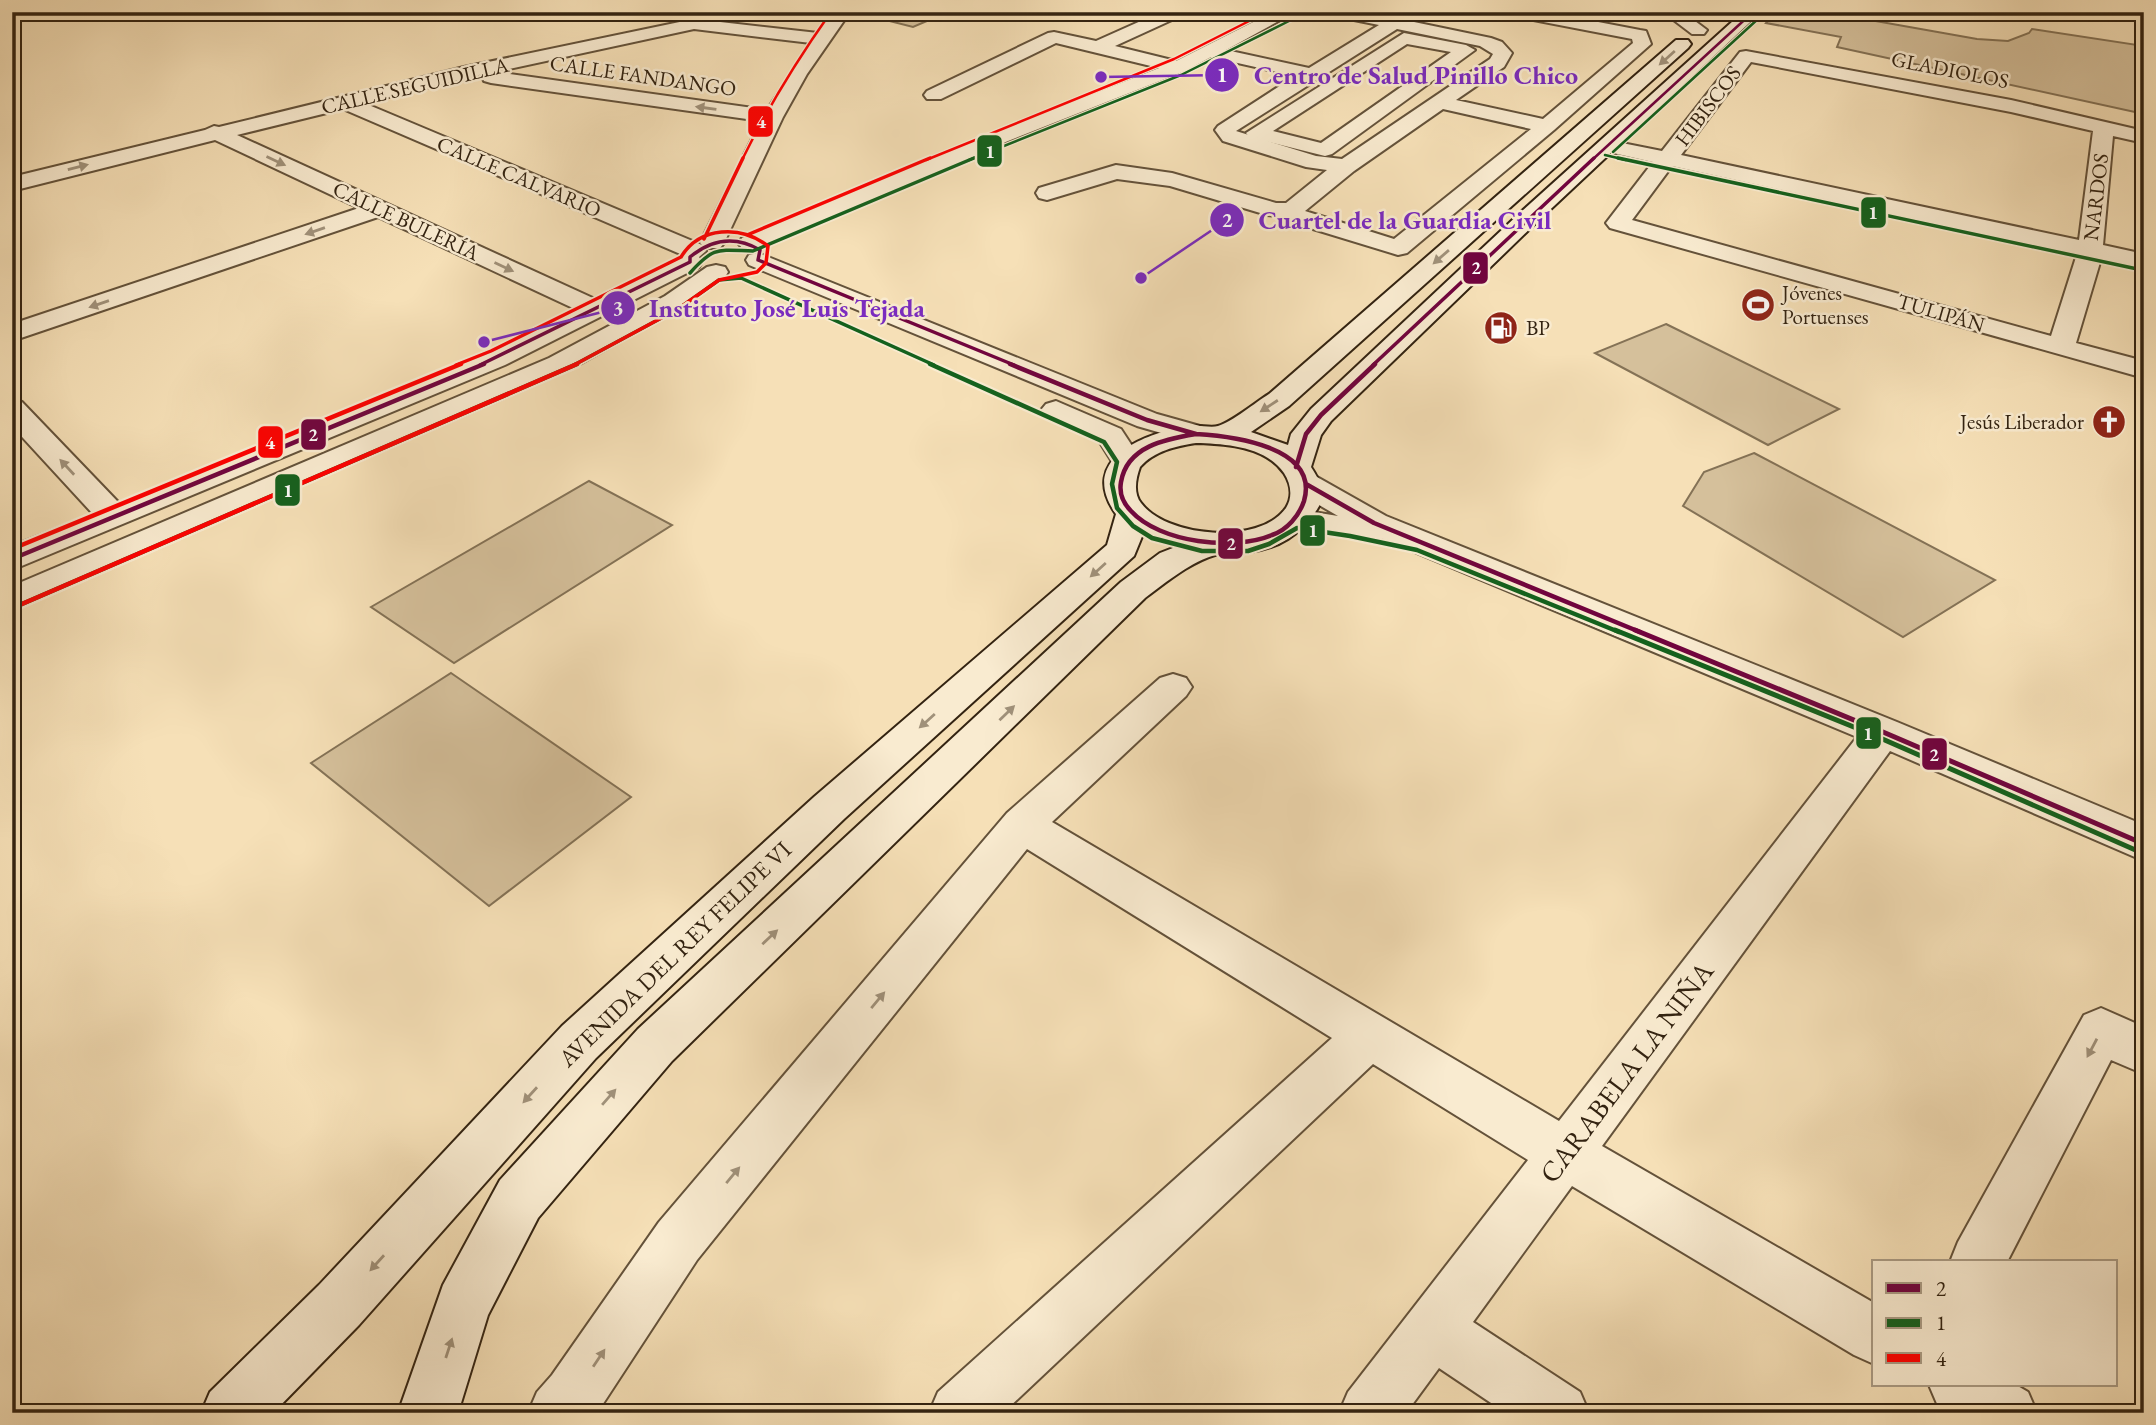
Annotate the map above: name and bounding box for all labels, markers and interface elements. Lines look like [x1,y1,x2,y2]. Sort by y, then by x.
street label: GLADIOLOS [1889,45,2011,94]
street label: CALLE FANDANGO [548,49,738,102]
one-way arrow [1658,50,1675,65]
street label: CALLE SEGUIDILLA [319,51,512,120]
callout: Centro de Salud Pinillo Chico [1205,51,1592,98]
text: Centro de Salud Pinillo Chico [1254,58,1578,92]
street label: HIBISCOS [1669,60,1747,151]
text: 1 [1216,61,1228,88]
one-way arrow [695,102,717,113]
line badge: 4 [747,105,774,138]
text: 4 [756,109,767,134]
street label: CALLE CALVARIO [433,130,605,223]
line badge: 1 [976,134,1003,168]
text: 1 [985,139,995,164]
street label: NARDOS [2077,152,2114,242]
one-way arrow [266,155,286,167]
one-way arrow [68,161,90,172]
street label: CALLE BULERÍA [329,175,484,266]
callout: Cuartel de la Guardia Civil [1210,196,1566,243]
line badge: 1 [1860,196,1887,229]
text: 1 [1868,200,1878,225]
text: Cuartel de la Guardia Civil [1259,203,1551,237]
text: 2 [1221,206,1233,233]
one-way arrow [304,226,325,237]
one-way arrow [1433,249,1450,265]
line badge: 2 [1462,251,1489,285]
text: 2 [1471,255,1481,280]
one-way arrow [494,262,515,273]
place label: Jóvenes Portuenses [1780,279,1869,330]
callout: Instituto José Luis Tejada [600,285,939,332]
sports icon: Jóvenes Portuenses [1739,286,1777,324]
street label: TULIPÁN [1894,287,1988,338]
text: Instituto José Luis Tejada [649,291,926,325]
text: 3 [612,294,624,321]
one-way arrow [89,299,110,310]
fuel station icon: BP [1482,309,1520,347]
place label: BP [1526,314,1550,341]
one-way arrow [1260,400,1279,413]
church icon: Jesús Liberador [2090,403,2128,441]
place label: Jesús Liberador [1958,408,2084,435]
line badge: 2 [300,418,327,451]
text: 2 [308,422,318,447]
line badge: 4 [257,425,284,459]
text: 4 [265,430,276,455]
one-way arrow [59,458,75,476]
line badge: 1 [274,473,301,507]
text: 1 [283,478,293,503]
line badge: 1 [1299,514,1326,547]
text: 1 [1308,518,1318,543]
line badge: 2 [1217,527,1244,560]
text: 2 [1226,531,1236,556]
one-way arrow [1089,562,1106,577]
one-way arrow [998,704,1015,721]
one-way arrow [919,713,936,728]
line badge: 1 [1855,716,1882,750]
text: 1 [1863,721,1873,746]
line badge: 2 [1921,737,1948,771]
text: 2 [1929,742,1939,767]
street label: AVENIDA DEL REY FELIPE VI [551,834,798,1074]
one-way arrow [761,929,778,945]
street label: CARABELA LA NIÑA [1531,954,1721,1190]
one-way arrow [870,991,885,1009]
one-way arrow [2086,1038,2098,1058]
one-way arrow [523,1086,539,1103]
one-way arrow [601,1088,617,1106]
one-way arrow [725,1166,740,1184]
one-way arrow [369,1254,385,1272]
legend [1872,1260,2118,1386]
text: 2 [1936,1275,1946,1302]
text: 1 [1936,1309,1946,1336]
one-way arrow [444,1337,455,1358]
text: 4 [1936,1345,1947,1372]
one-way arrow [592,1349,605,1368]

